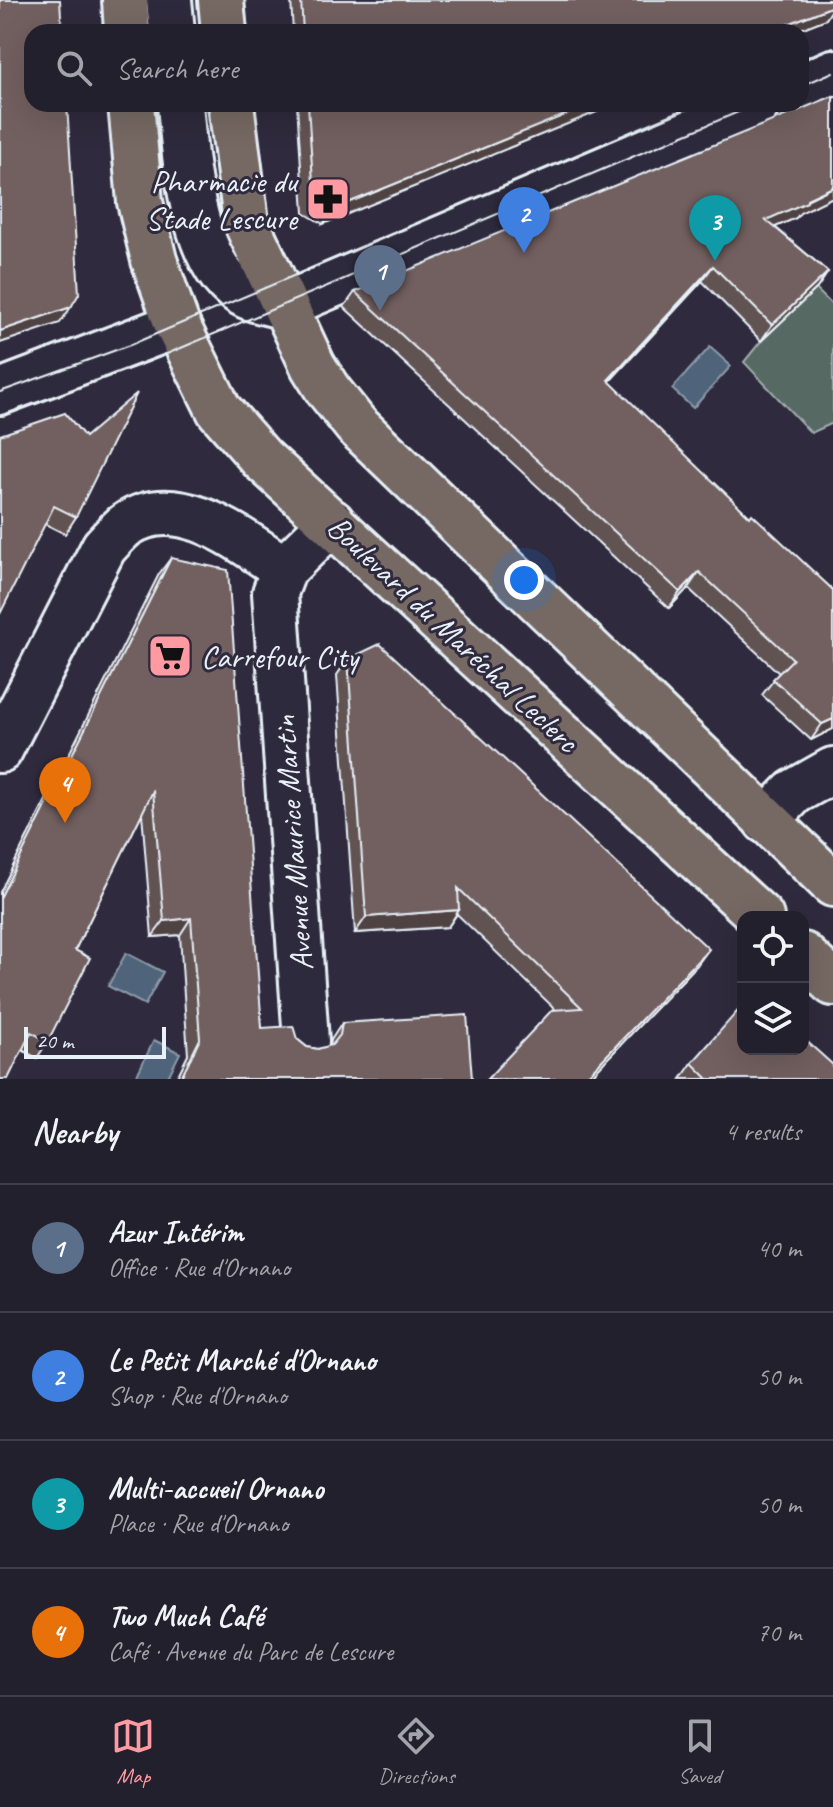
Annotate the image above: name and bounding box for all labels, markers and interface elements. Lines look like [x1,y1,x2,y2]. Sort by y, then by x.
search box [24,24,809,112]
icon: search [52,46,96,90]
text: Search here [116,49,238,87]
place label: Pharmacie du Stade Lescure [145,161,300,239]
pharmacy icon: Pharmacie du Stade Lescure [304,175,352,223]
pin: 2 [498,187,550,253]
pin: 3 [689,195,741,261]
pin: 1 [354,245,406,311]
street label: Boulevard du Maréchal Leclerc [319,507,589,762]
your location [504,560,544,600]
supermarket icon: Carrefour City [146,632,194,680]
place label: Carrefour City [201,636,361,677]
street label: Avenue Maurice Martin [264,714,322,972]
pin: 4 [39,757,91,823]
map controls [737,911,809,1055]
button: locate [737,911,809,983]
button: layers [737,983,809,1055]
scale bar [24,1023,166,1059]
text: 20 m [36,1027,73,1055]
text: Nearby [32,1110,118,1153]
text: 4 results [725,1115,801,1148]
text: Azur Intérim [108,1213,243,1251]
text: 1 [52,1232,64,1265]
text: 40 m [757,1232,801,1265]
text: Office · Rue d'Ornano [108,1251,290,1284]
text: Le Petit Marché d'Ornano [108,1341,376,1379]
text: 2 [52,1360,64,1393]
text: 50 m [757,1360,801,1393]
text: Shop · Rue d'Ornano [108,1379,287,1412]
text: Multi-accueil Ornano [108,1469,323,1507]
text: 3 [52,1488,64,1521]
text: 50 m [757,1488,801,1521]
text: Place · Rue d'Ornano [108,1507,288,1540]
text: Two Much Café [108,1597,263,1635]
text: 4 [52,1616,64,1649]
text: 70 m [757,1616,801,1649]
text: Café · Avenue du Parc de Lescure [108,1635,393,1668]
tab: Map [111,1714,155,1790]
tab: Directions [378,1714,455,1790]
tab: Saved [678,1714,722,1790]

